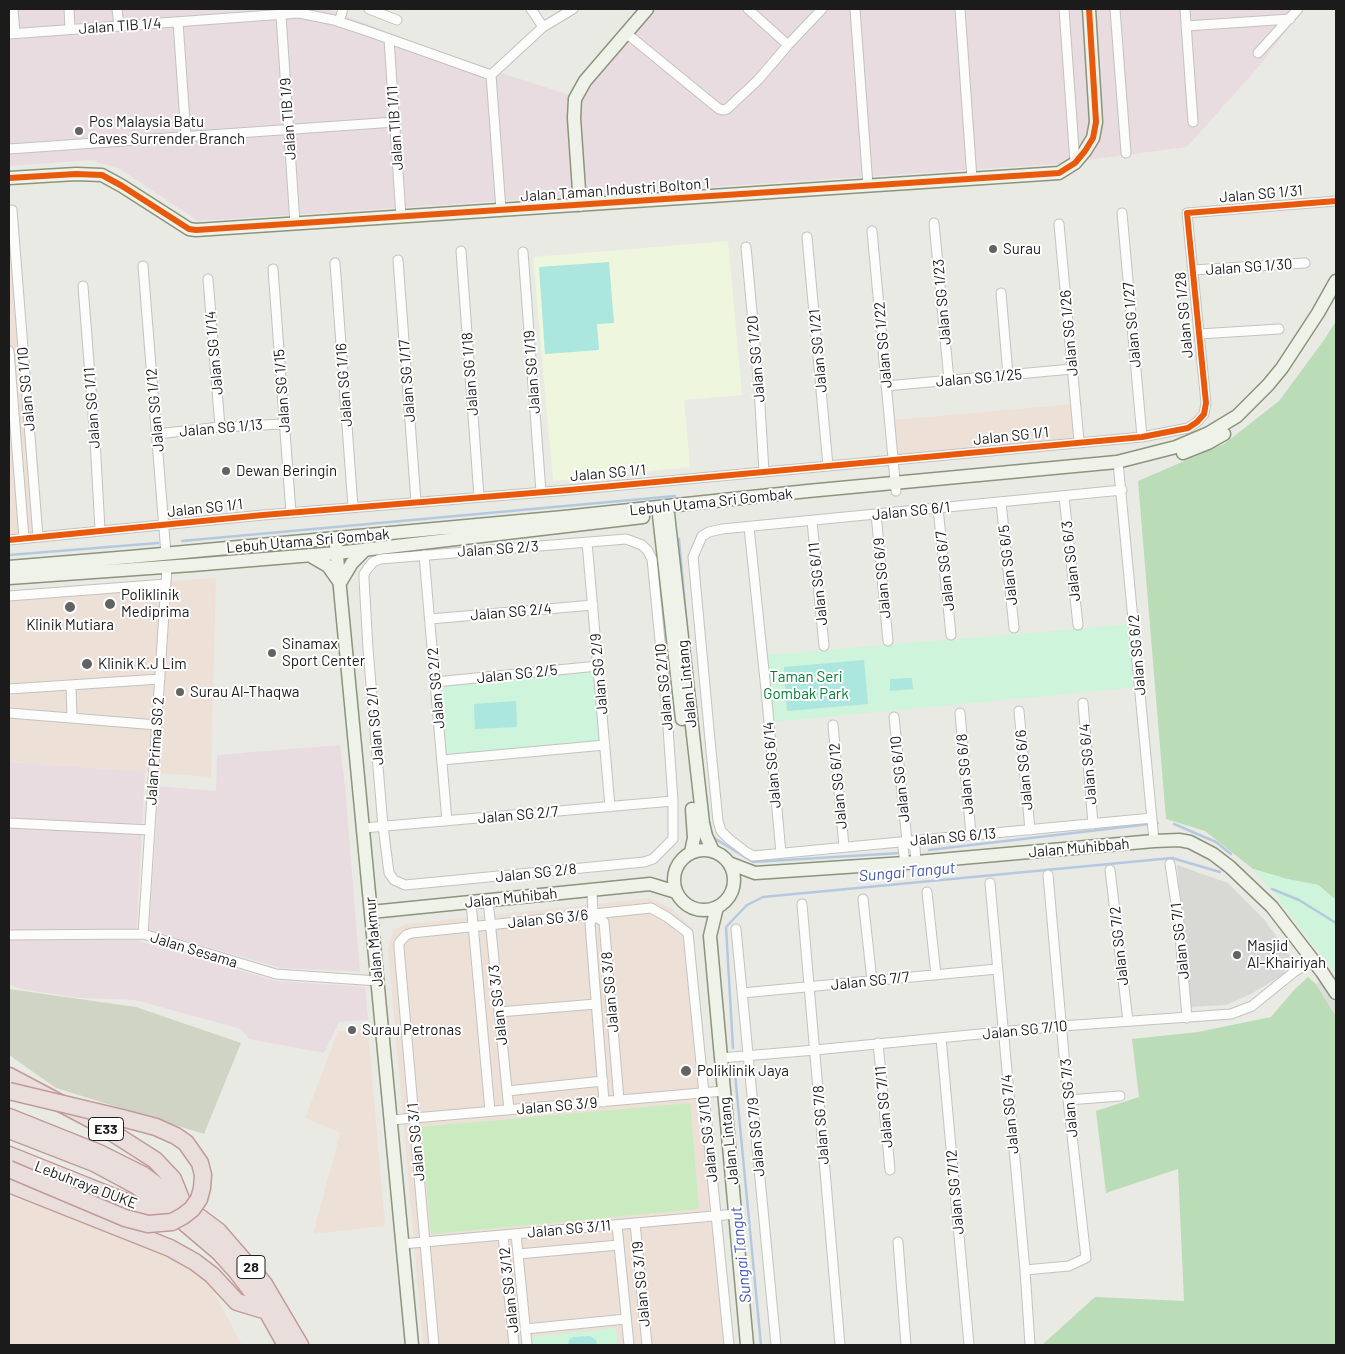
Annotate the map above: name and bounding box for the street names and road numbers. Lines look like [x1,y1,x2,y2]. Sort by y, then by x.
street label: Jalan TIB 1/4 [78,14,162,38]
street label: Jalan TIB 1/9 [276,77,300,161]
street label: Jalan TIB 1/11 [383,85,407,171]
street label: Jalan Taman Industri Bolton 1 [520,174,710,206]
street label: Jalan SG 1/31 [1219,181,1303,207]
street label: Jalan SG 1/30 [1205,255,1293,279]
street label: Jalan SG 1/23 [929,258,955,346]
street label: Jalan SG 1/28 [1171,271,1197,359]
street label: Jalan SG 1/27 [1119,281,1145,369]
street label: Jalan SG 1/26 [1056,289,1082,377]
street label: Jalan SG 1/22 [870,301,896,389]
street label: Jalan SG 1/21 [805,308,831,394]
street label: Jalan SG 1/14 [201,310,227,396]
street label: Jalan SG 1/20 [743,315,769,403]
street label: Jalan SG 1/19 [520,330,544,414]
street label: Jalan SG 1/18 [458,332,482,416]
street label: Jalan SG 1/17 [395,339,419,423]
street label: Jalan SG 1/16 [332,343,356,427]
street label: Jalan SG 1/10 [13,346,39,432]
street label: Jalan SG 1/15 [270,349,294,433]
street label: Jalan SG 1/25 [935,365,1023,391]
street label: Jalan SG 1/11 [80,367,104,449]
street label: Jalan SG 1/12 [142,367,168,453]
street label: Jalan SG 1/13 [179,415,263,441]
street label: Jalan SG 1/1 [972,423,1050,449]
street label: Jalan SG 1/1 [569,461,647,485]
street label: Lebuh Utama Sri Gombak [629,484,793,520]
street label: Jalan SG 1/1 [166,495,244,521]
street label: Jalan SG 6/1 [871,498,951,524]
street label: Jalan SG 6/3 [1058,520,1084,602]
street label: Jalan SG 6/5 [995,524,1021,606]
street label: Lebuh Utama Sri Gombak [226,525,390,557]
street label: Jalan SG 6/7 [932,530,958,612]
street label: Jalan SG 2/3 [457,537,539,561]
street label: Jalan SG 6/9 [870,537,894,619]
street label: Jalan SG 6/11 [805,541,831,627]
street label: Jalan SG 2/4 [469,599,553,625]
street label: Jalan SG 6/2 [1124,614,1150,696]
street label: Jalan SG 2/9 [586,633,612,715]
street label: Jalan Lintang [673,639,701,729]
street label: Jalan SG 2/10 [651,643,677,731]
street label: Jalan SG 2/2 [423,647,449,729]
street label: Jalan SG 2/5 [476,661,558,687]
street label: Jalan SG 2/1 [363,686,387,766]
street label: Jalan Prima SG 2 [142,696,168,806]
street label: Jalan SG 6/14 [759,721,785,809]
street label: Jalan SG 6/4 [1075,723,1101,805]
street label: Jalan SG 6/6 [1012,729,1036,811]
street label: Jalan SG 6/8 [953,733,977,815]
street label: Jalan SG 6/10 [887,735,913,823]
street label: Jalan SG 6/12 [825,742,851,830]
street label: Jalan SG 2/7 [477,803,559,827]
street label: Jalan SG 6/13 [909,824,997,850]
street label: Jalan Muhibbah [1028,835,1130,861]
street label: Jalan SG 2/8 [495,860,577,886]
street label: Jalan Muhibah [464,884,558,912]
street label: Jalan Makmur [361,896,387,988]
street label: Jalan SG 7/1 [1167,902,1193,980]
street label: Jalan SG 7/2 [1106,905,1132,987]
street label: Jalan SG 3/6 [507,906,589,932]
street label: Jalan Sesama [148,928,240,972]
street label: Jalan SG 3/8 [598,951,622,1033]
street label: Jalan SG 3/3 [485,964,511,1046]
street label: Jalan SG 7/7 [830,968,910,994]
street label: Jalan SG 7/10 [982,1017,1068,1043]
street label: Jalan SG 7/3 [1057,1058,1081,1138]
street label: Jalan SG 7/11 [871,1065,897,1149]
street label: Jalan SG 7/4 [998,1073,1022,1155]
street label: Jalan SG 7/8 [809,1085,833,1165]
street label: Jalan SG 3/9 [516,1094,598,1118]
street label: Jalan SG 3/10 [695,1095,721,1183]
street label: Jalan Lintang [715,1096,743,1186]
street label: Jalan SG 7/9 [744,1097,768,1177]
street label: Jalan SG 3/1 [404,1102,428,1182]
road number: E33 [88,1118,124,1140]
street label: Jalan SG 7/12 [942,1149,968,1235]
street label: Lebuhraya DUKE [32,1157,140,1213]
street label: Jalan SG 3/11 [527,1216,611,1242]
street label: Jalan SG 3/19 [628,1240,654,1328]
street label: Jalan SG 3/12 [496,1246,522,1334]
road number: 28 [237,1256,265,1278]

